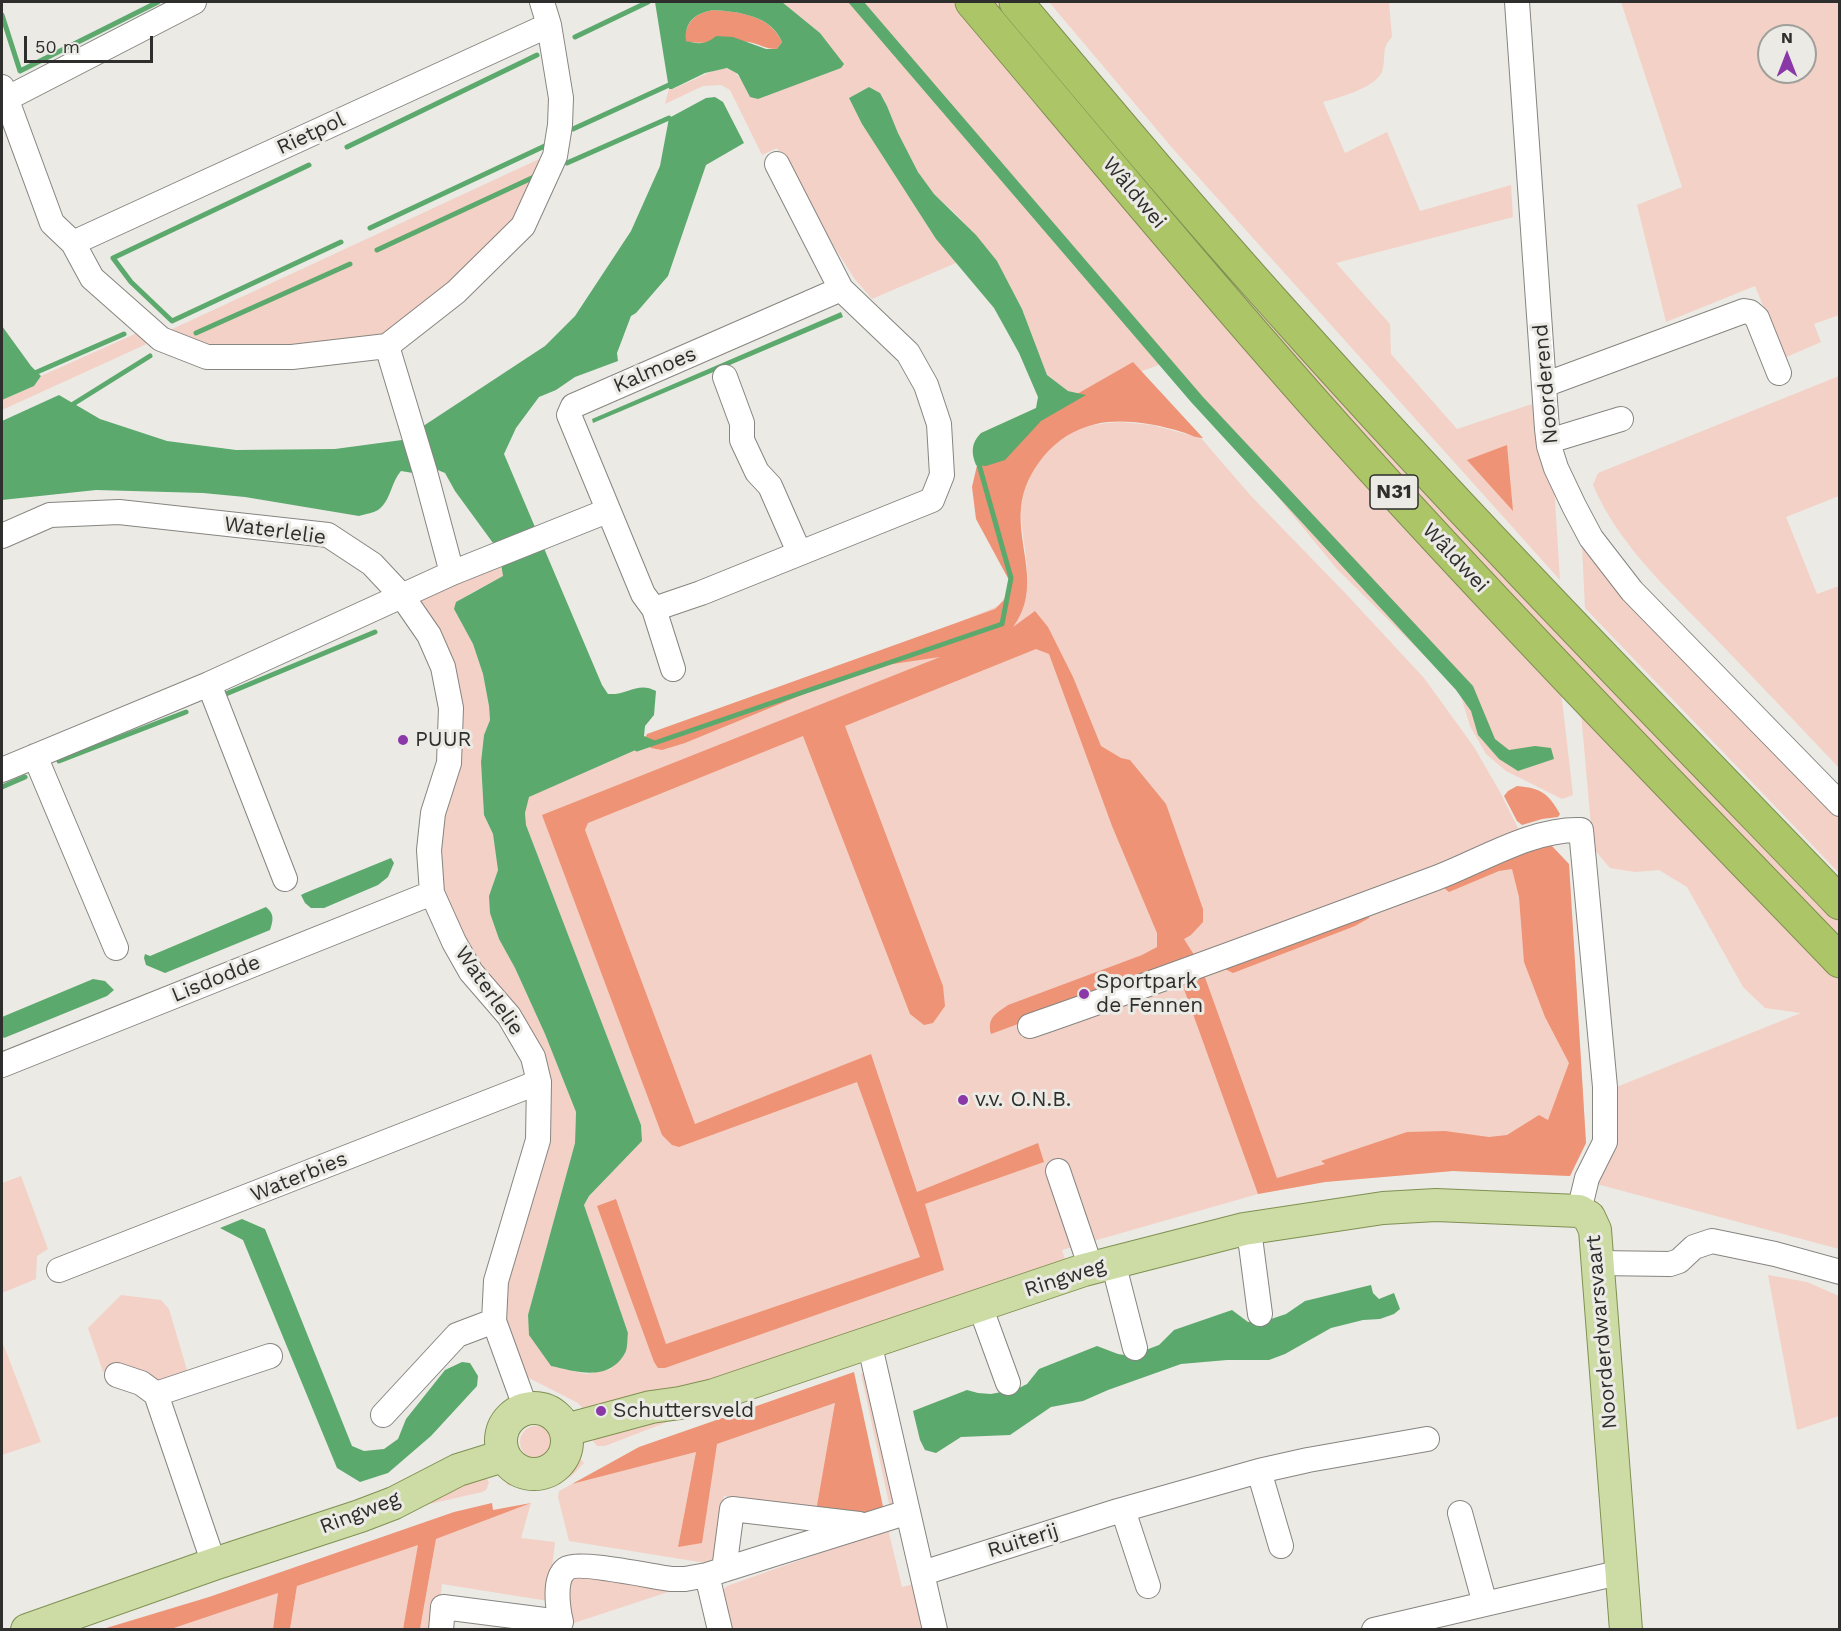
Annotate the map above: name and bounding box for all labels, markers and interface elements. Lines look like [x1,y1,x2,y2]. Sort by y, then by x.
scale bar [27,24,156,62]
north arrow [1757,24,1817,84]
text: N [1781,28,1793,47]
text: 50 m [35,36,80,57]
street label: Rietpol [273,107,349,161]
street label: Wâldwei [1097,152,1171,234]
street label: Noorderend [1528,323,1564,445]
street label: Kalmoes [610,341,700,399]
road number: N31 [1370,475,1418,509]
street label: Waterlelie [222,511,328,551]
street label: Wâldwei [1417,518,1493,598]
place label: PUUR [415,727,472,753]
marker: PUUR [396,733,410,747]
street label: Waterlelie [449,942,529,1040]
street label: Lisdodde [168,950,264,1008]
place label: Sportpark de Fennen [1096,969,1203,1019]
marker: Sportpark de Fennen [1077,987,1091,1001]
place label: v.v. O.N.B. [975,1087,1071,1113]
marker: v.v. O.N.B. [956,1093,970,1107]
street label: Waterbies [247,1146,351,1208]
street label: Noorderdwarsvaart [1581,1234,1623,1430]
street label: Ringweg [1021,1253,1109,1303]
place label: Schuttersveld [613,1398,754,1424]
marker: Schuttersveld [594,1404,608,1418]
street label: Ringweg [316,1486,404,1540]
street label: Ruiterij [984,1518,1062,1564]

